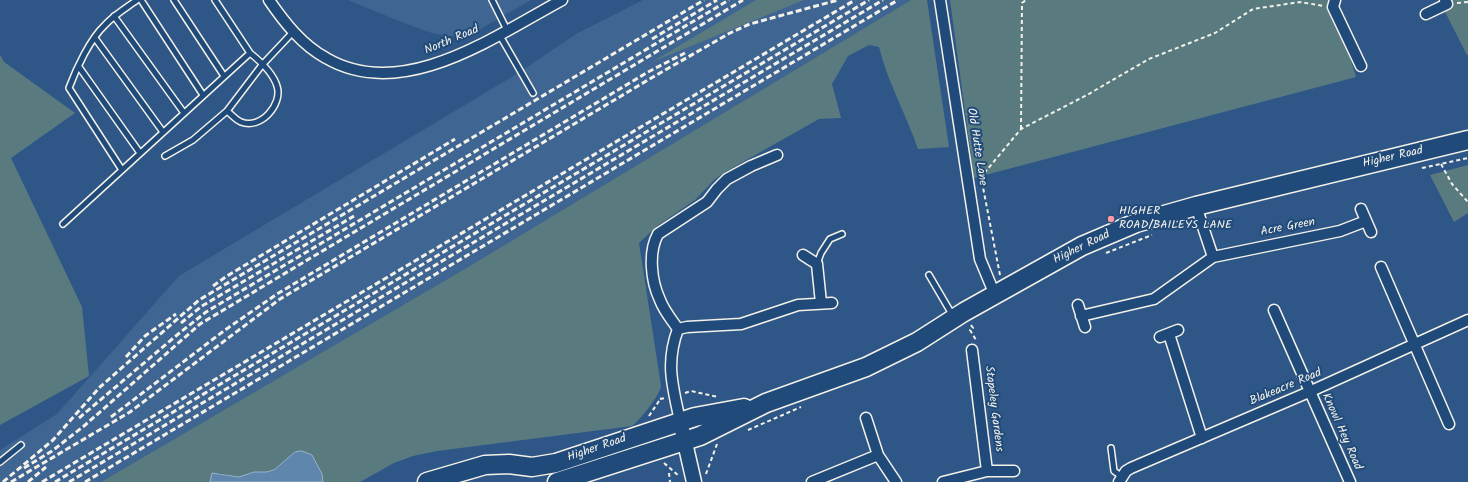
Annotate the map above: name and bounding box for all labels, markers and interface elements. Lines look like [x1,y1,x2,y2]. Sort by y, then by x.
street label: North Road [423,23,481,59]
street label: Old Hutte Lane [963,107,989,187]
street label: Higher Road [1362,144,1424,172]
place label: HIGHER ROAD/BAILEYS LANE [1119,205,1232,233]
marker: HIGHER ROAD/BAILEYS LANE [1106,214,1116,224]
street label: Acre Green [1259,216,1317,240]
street label: Higher Road [1051,228,1113,268]
street label: Stapeley Gardens [981,365,1005,453]
street label: Blakeacre Road [1248,366,1324,410]
street label: Knowl Hey Road [1318,391,1364,473]
street label: Higher Road [566,432,628,466]

